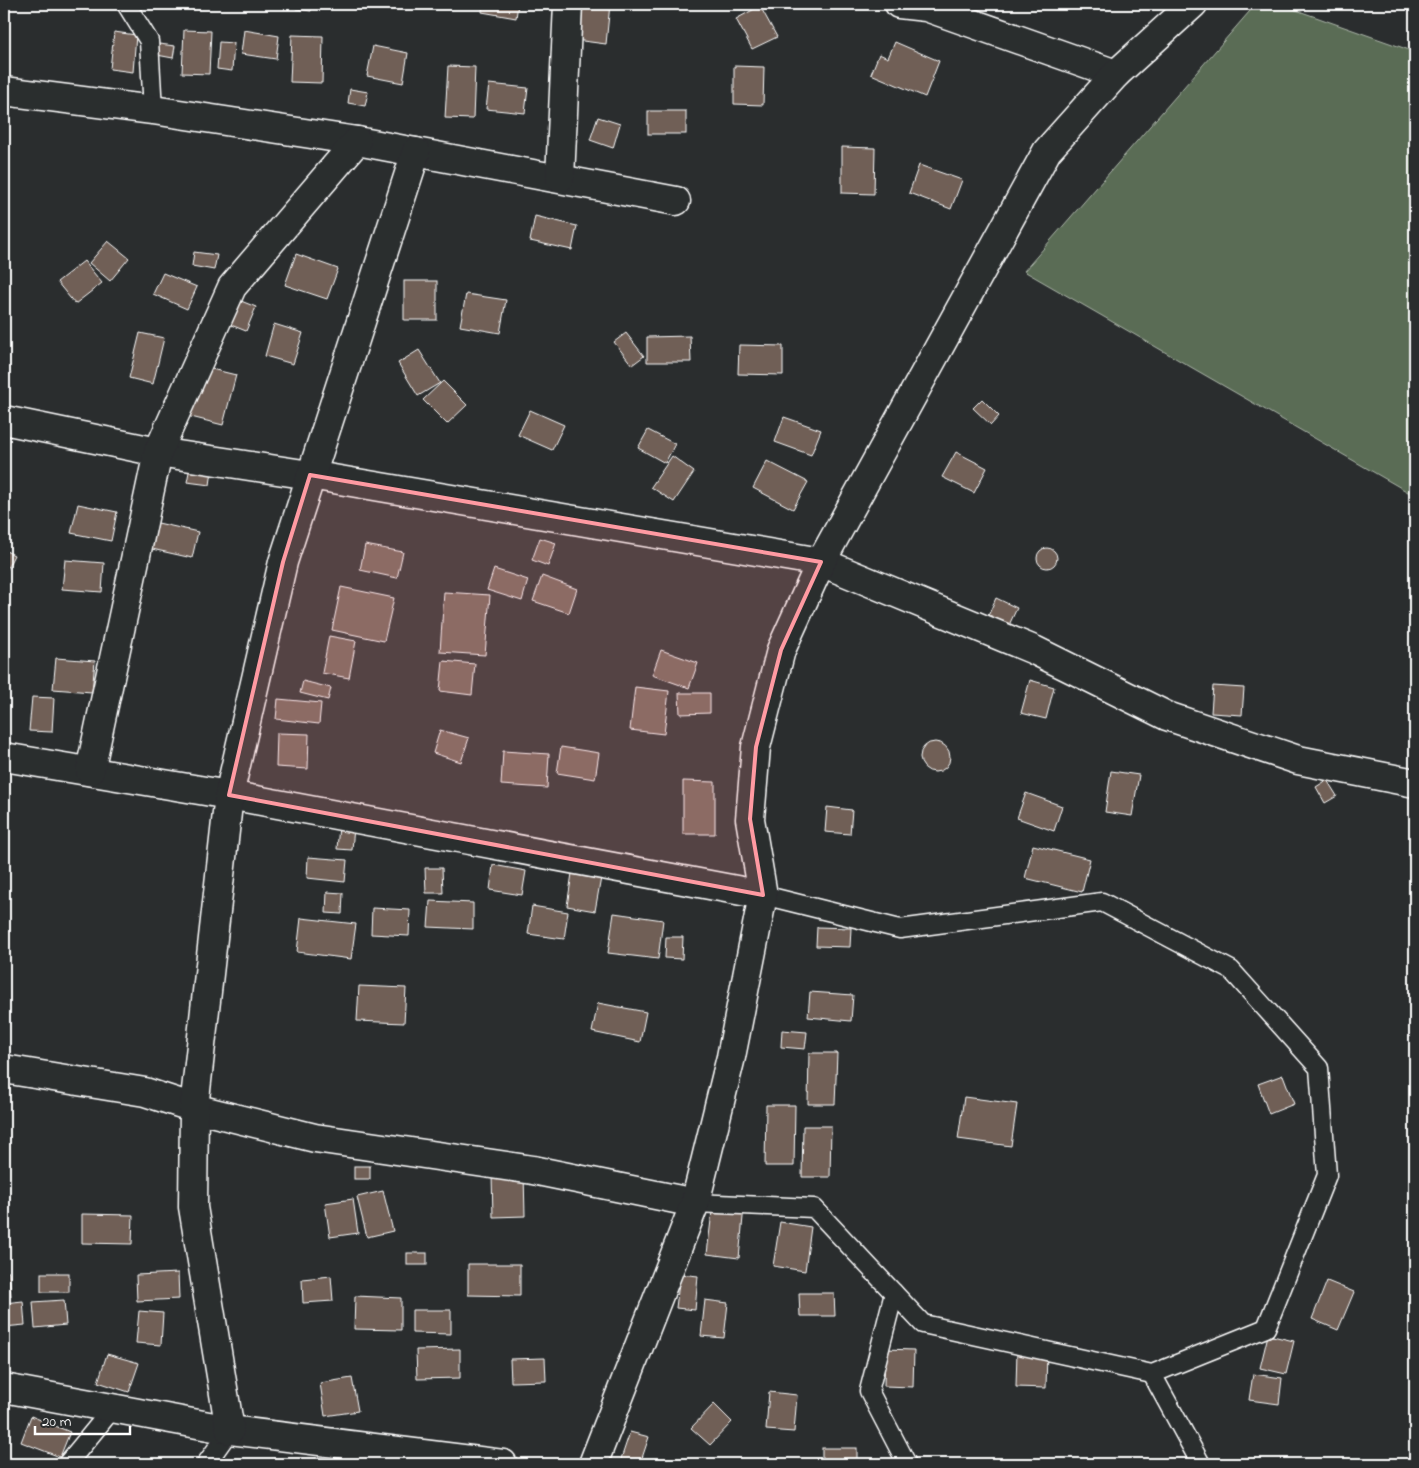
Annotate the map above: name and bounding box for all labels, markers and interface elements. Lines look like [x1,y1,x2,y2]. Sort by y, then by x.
scale bar [35,1403,130,1435]
text: 20 m [42,1411,72,1433]

